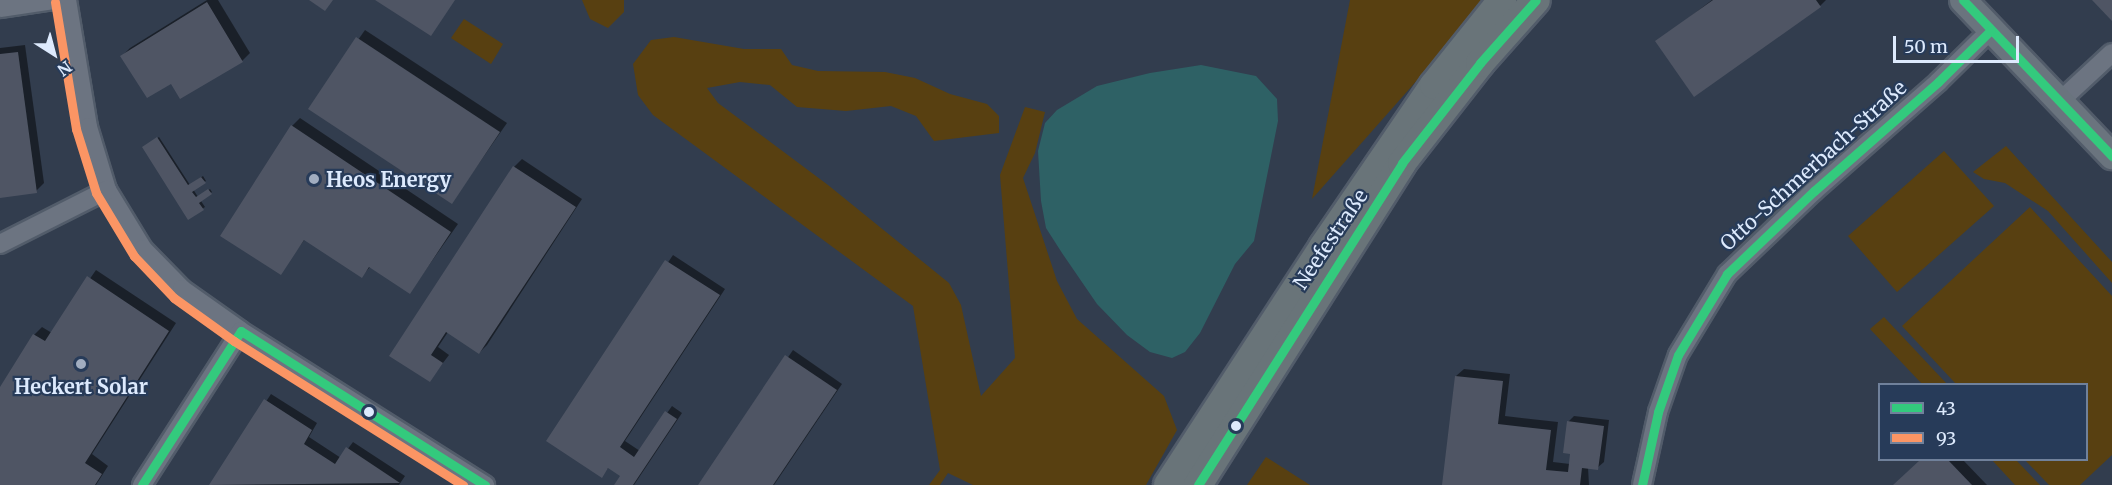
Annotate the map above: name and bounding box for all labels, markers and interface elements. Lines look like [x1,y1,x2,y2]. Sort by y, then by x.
north arrow [24,24,84,84]
scale bar [1896,24,2022,62]
text: 50 m [1904,35,1948,58]
text: N [54,57,76,80]
street label: Otto-Schmerbach-Straße [1715,75,1911,255]
place label: Heos Energy [326,167,451,191]
marker: Heos Energy [307,172,321,186]
street label: Neefestraße [1288,184,1372,294]
marker: Heckert Solar [74,357,88,371]
place label: Heckert Solar [14,374,148,398]
legend [1878,383,2088,461]
text: 43 [1936,397,1956,420]
unlabelled marker [363,406,375,418]
unlabelled marker [1230,420,1242,432]
text: 93 [1936,427,1956,450]

